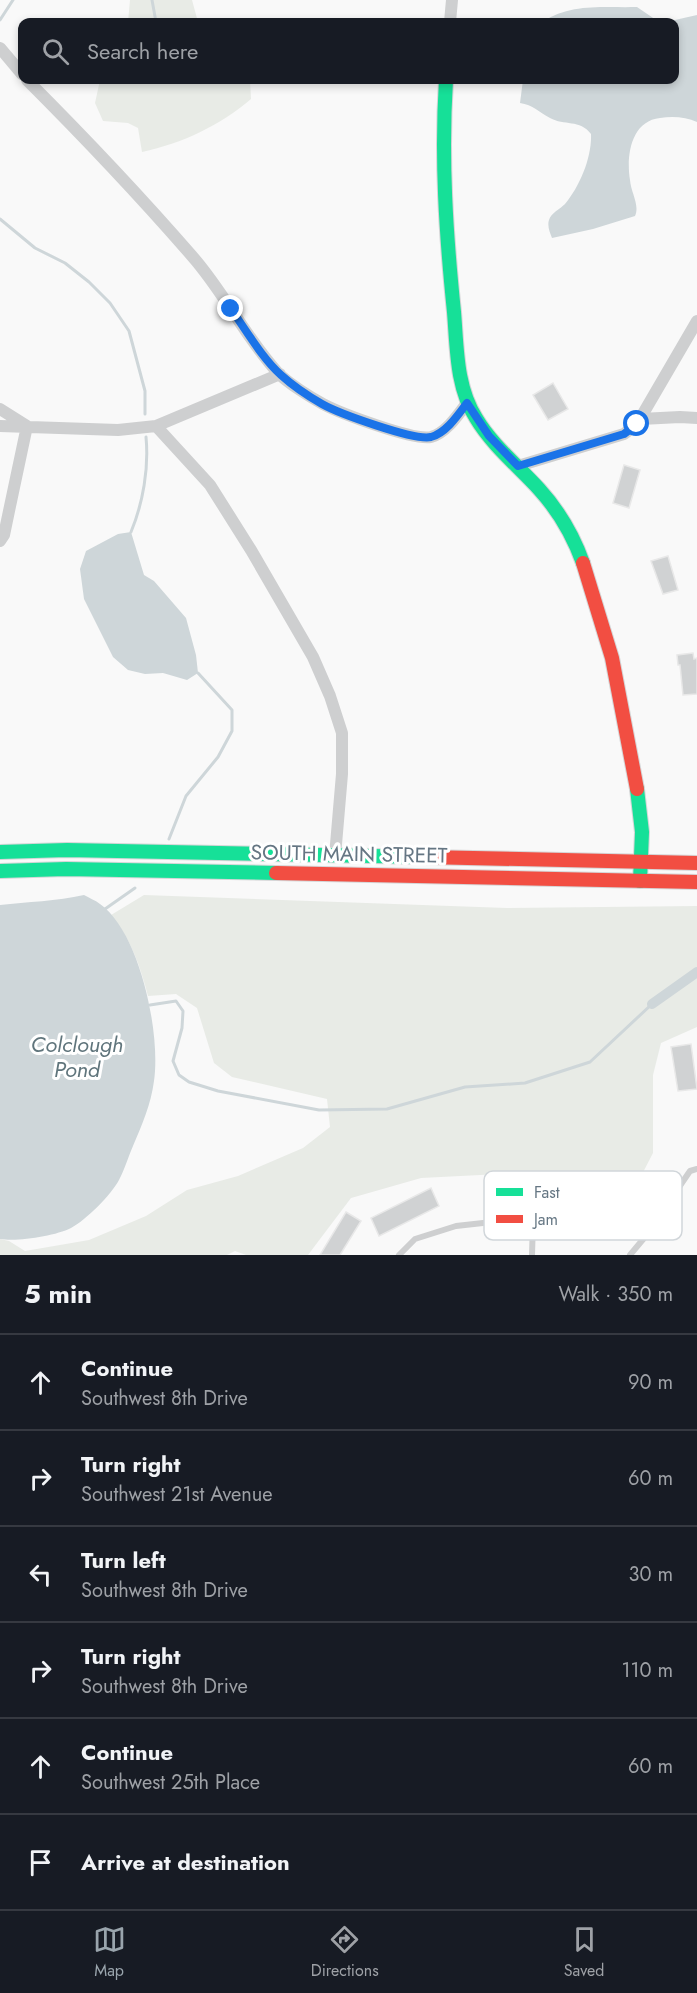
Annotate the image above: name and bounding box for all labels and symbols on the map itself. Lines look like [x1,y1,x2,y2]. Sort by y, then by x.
route end [217,295,243,321]
route start [623,410,649,436]
street label: SOUTH MAIN STREET [250,837,448,871]
water label: Colclough Pond [31,1028,123,1085]
legend [484,1171,682,1240]
text: Fast [534,1181,560,1204]
text: Jam [532,1208,558,1231]

